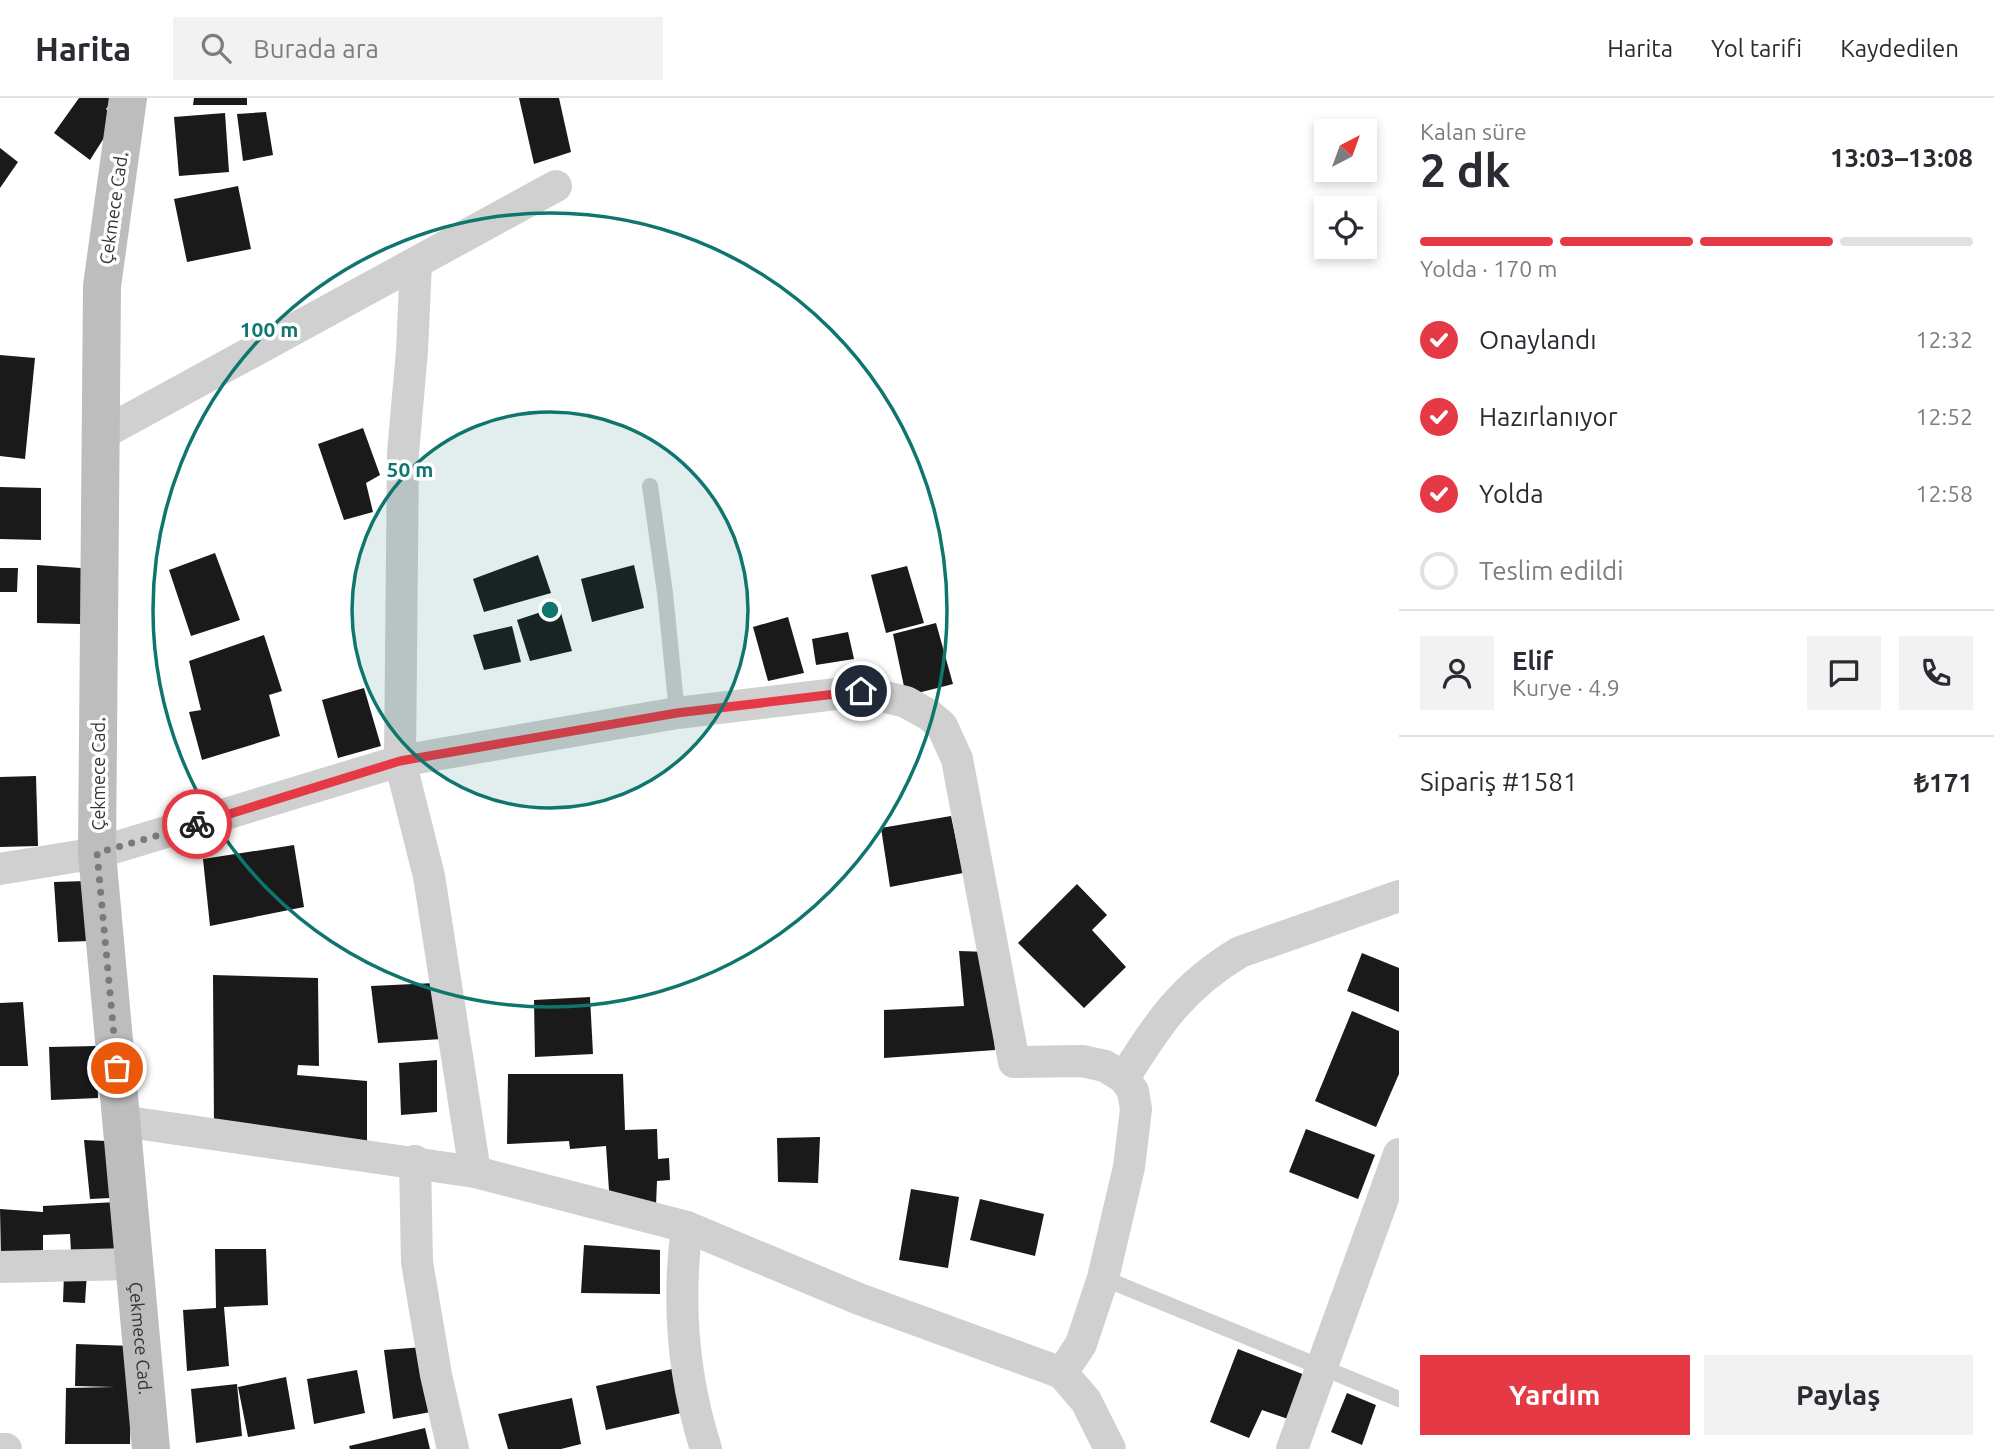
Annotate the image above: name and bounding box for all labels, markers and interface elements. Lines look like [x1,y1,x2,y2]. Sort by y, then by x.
search box [173,17,663,80]
icon: search [197,29,235,67]
text: Harita [35,30,131,67]
text: Burada ara [253,34,379,63]
text: Harita [1607,35,1673,62]
text: Yol tarifi [1711,35,1802,62]
text: Kaydedilen [1840,35,1959,62]
north arrow [1314,119,1377,182]
map controls [1314,119,1377,259]
text: Kalan süre [1420,119,1527,144]
text: 13:03–13:08 [1830,143,1973,172]
text: 2 dk [1420,144,1510,196]
street label: Çekmece Cad. [95,151,131,265]
button: locate [1314,196,1377,259]
text: Yolda · 170 m [1420,256,1557,281]
text: 100 m [240,317,298,341]
icon: check [1420,321,1458,359]
text: Onaylandı [1479,325,1597,354]
text: 12:32 [1915,327,1973,352]
icon: check [1420,398,1458,436]
text: Hazırlanıyor [1479,402,1618,431]
text: 12:52 [1915,404,1973,429]
text: 50 m [387,457,433,481]
icon: check [1420,475,1458,513]
text: Yolda [1479,479,1544,508]
text: 12:58 [1915,481,1973,506]
text: Teslim edildi [1479,556,1624,585]
centre of rings [538,598,562,622]
button: person [1420,636,1494,710]
button: chat [1807,636,1881,710]
button: phone [1899,636,1973,710]
text: Elif [1512,646,1553,675]
pin [831,661,891,721]
icon: home [842,672,880,710]
text: Kurye · 4.9 [1512,675,1620,700]
street label: Çekmece Cad. [88,717,108,831]
text: Sipariş #1581 [1420,767,1578,796]
text: ₺171 [1914,768,1973,797]
courier [162,789,232,859]
icon: bike [178,805,216,843]
pin [87,1038,147,1098]
icon: bag [98,1049,136,1087]
street label: Çekmece Cad. [126,1281,156,1395]
button: Yardım [1420,1355,1690,1435]
button: Paylaş [1704,1355,1973,1435]

